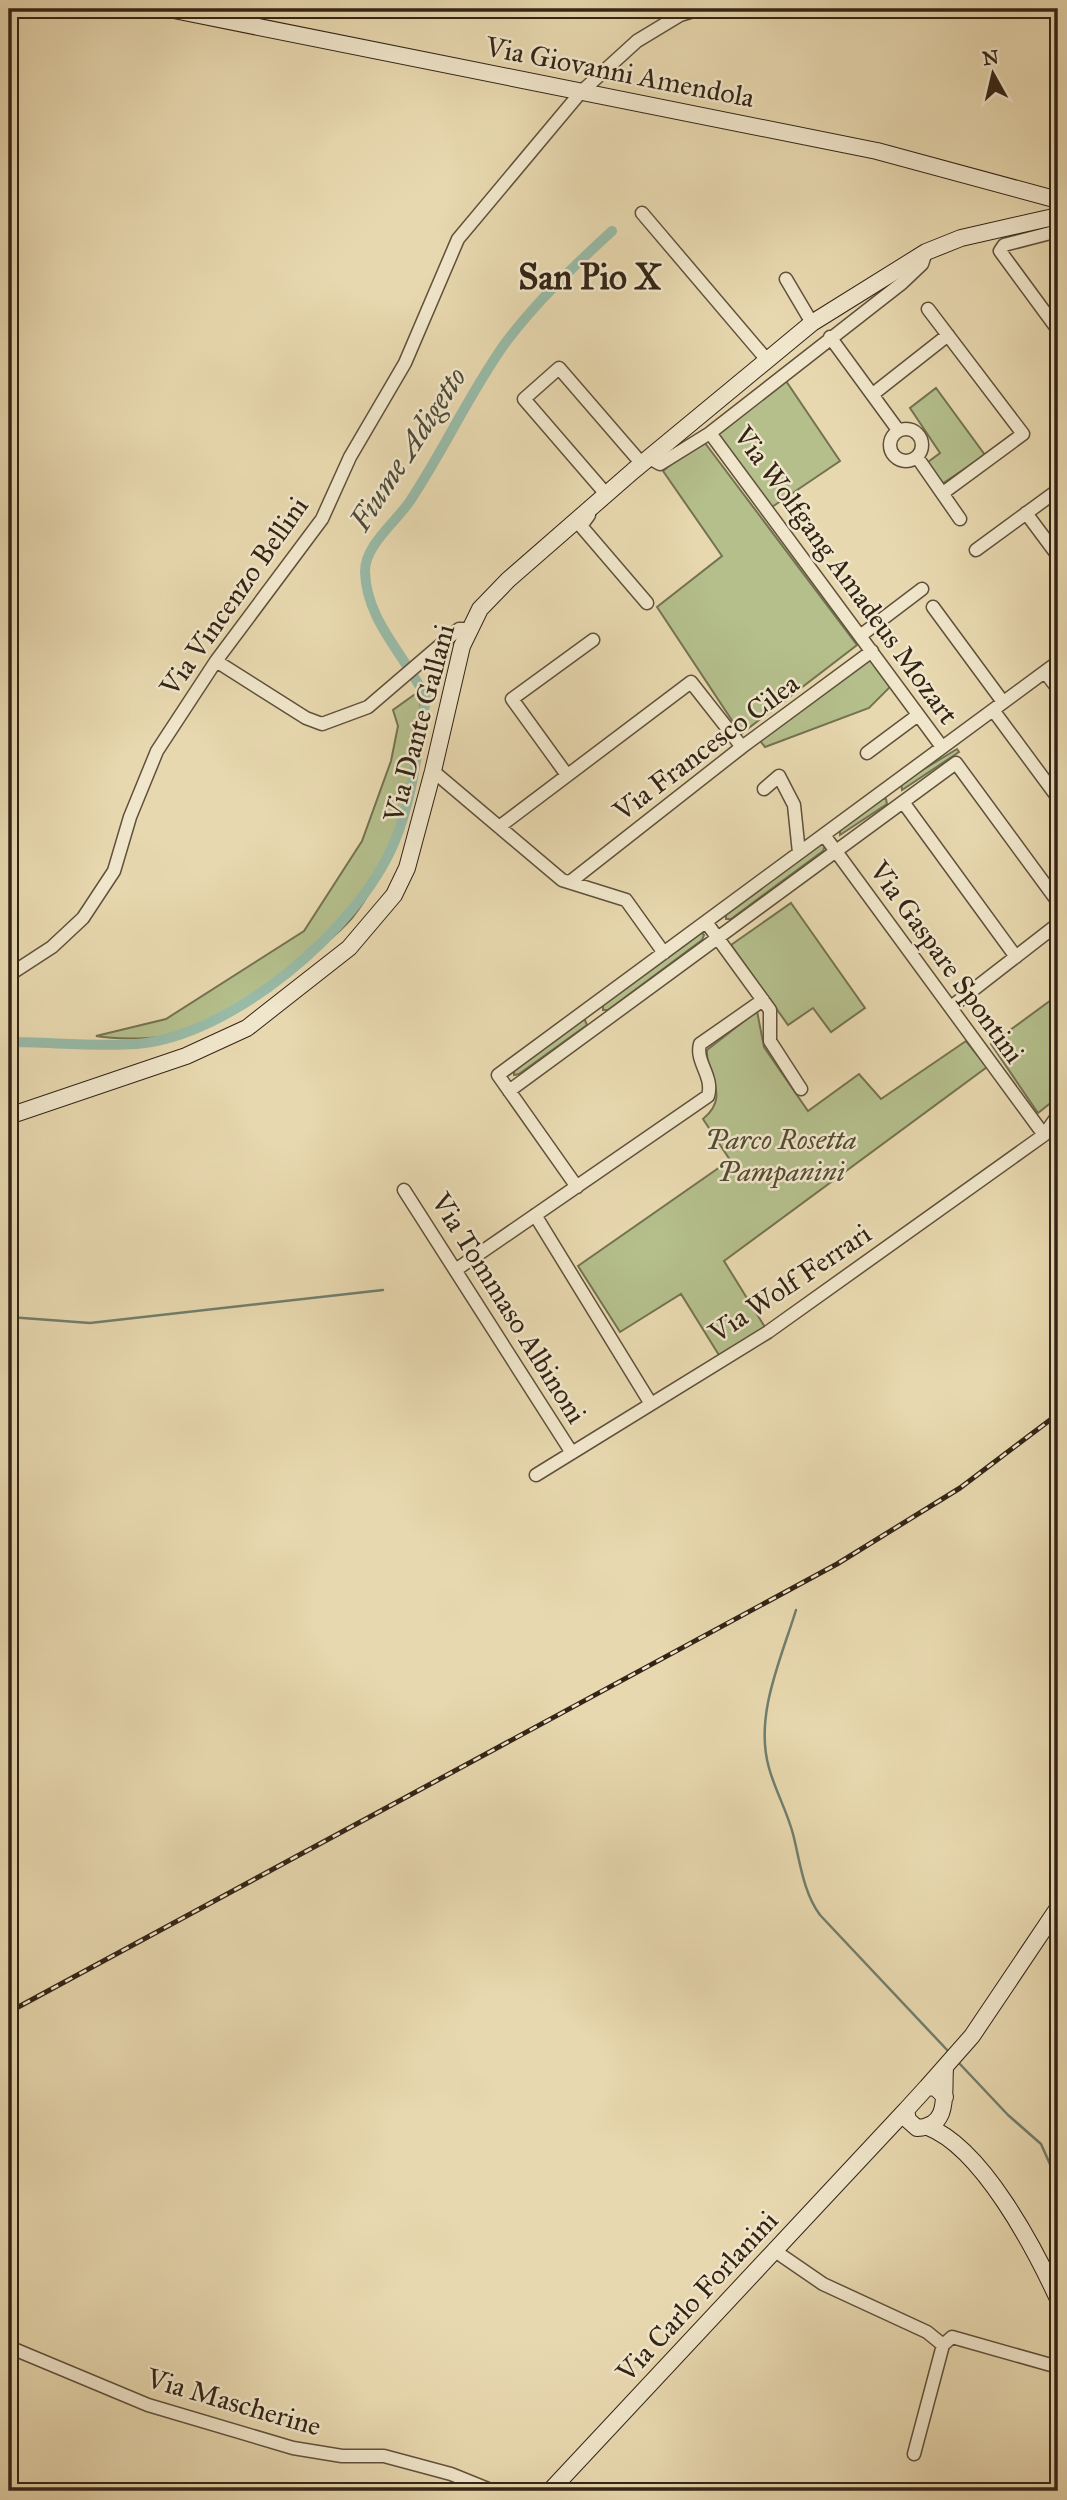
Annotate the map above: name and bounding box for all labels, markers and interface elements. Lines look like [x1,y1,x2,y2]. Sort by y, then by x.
street label: Via Giovanni Amendola [482,29,758,115]
north arrow [958,38,1028,108]
text: N [981,45,1000,70]
district label: San Pio X [518,256,663,299]
water label: Fiume Adigetto [341,361,474,538]
street label: Via Wolfgang Amadeus Mozart [725,418,966,731]
street label: Via Vincenzo Bellini [152,489,316,703]
street label: Via Dante Gallani [375,620,462,827]
street label: Via Francesco Cilea [605,666,806,829]
street label: Via Gaspare Spontini [861,853,1032,1070]
park label: Parco Rosetta Pampanini [705,1122,857,1189]
street label: Via Tommaso Albinoni [423,1185,594,1430]
street label: Via Wolf Ferrari [701,1216,878,1351]
street label: Via Carlo Forlanini [608,2203,786,2390]
street label: Via Mascherine [142,2360,325,2444]

